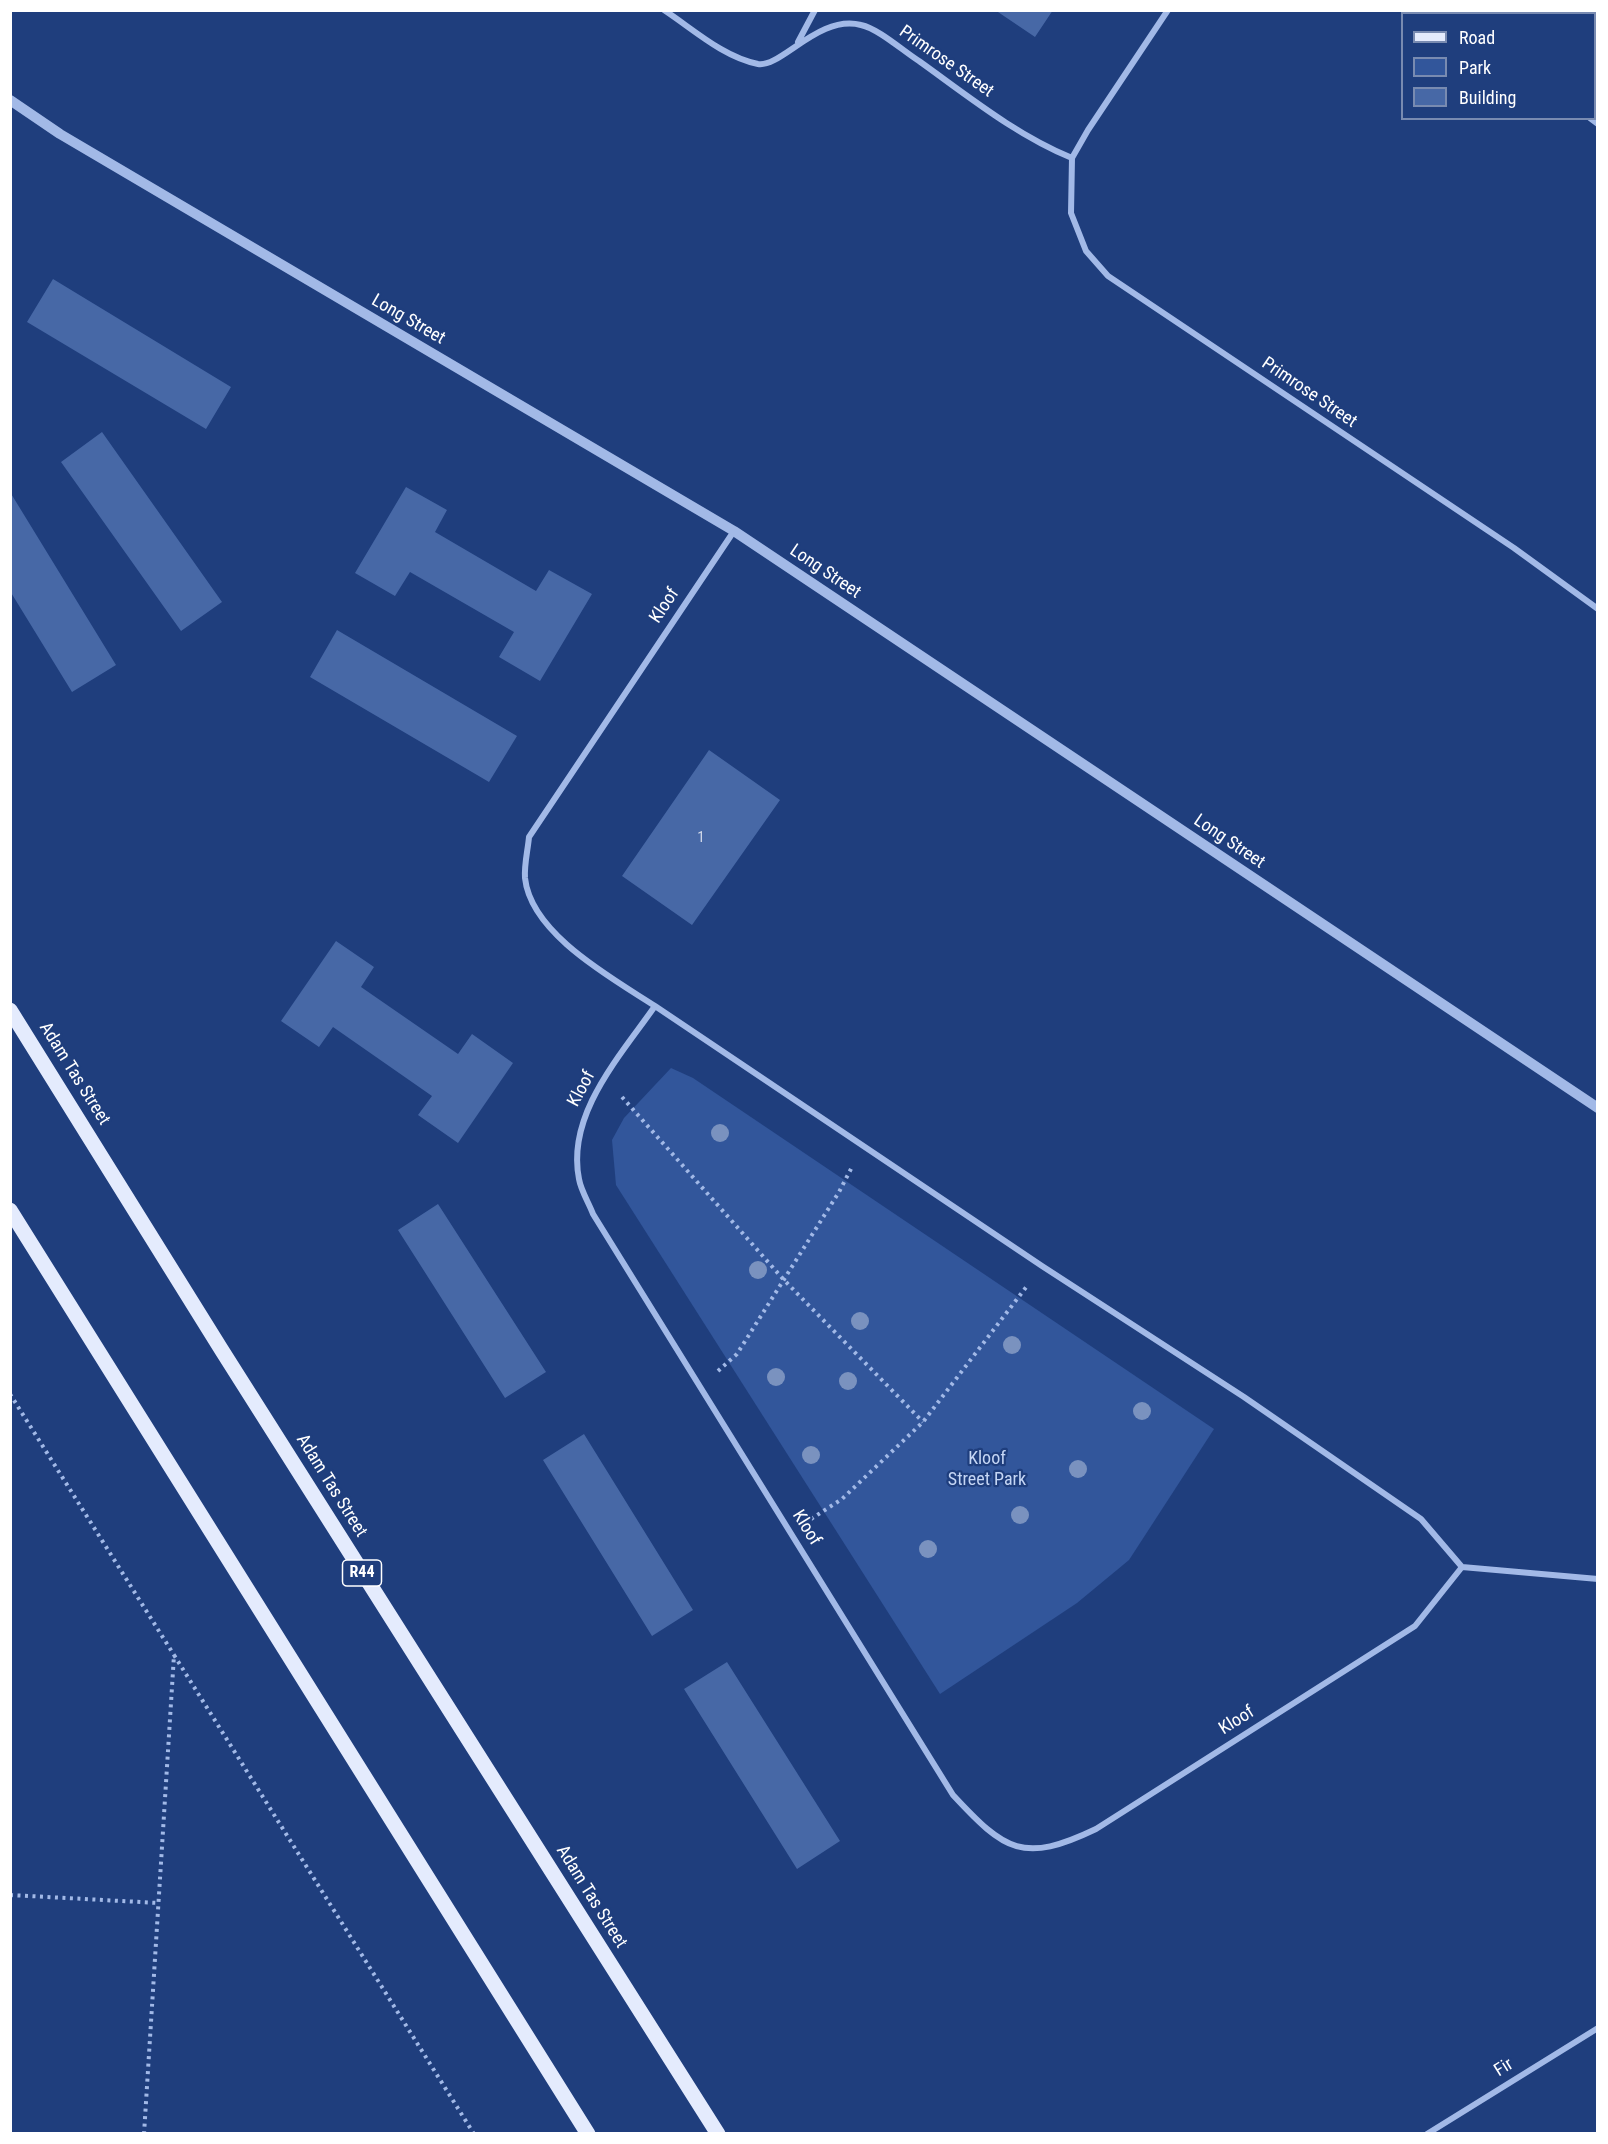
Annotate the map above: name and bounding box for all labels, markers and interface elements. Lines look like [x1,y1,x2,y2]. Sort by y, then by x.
legend [1401,12,1596,120]
street label: Primrose Street [895,21,997,103]
text: Road [1459,27,1495,48]
text: Park [1459,57,1491,78]
text: Building [1459,87,1516,108]
street label: Long Street [367,290,449,350]
street label: Primrose Street [1257,353,1361,433]
street label: Long Street [785,540,865,604]
street label: Kloof [646,584,684,628]
street label: Long Street [1189,810,1269,874]
house number: 1 [697,829,705,847]
street label: Adam Tas Street [34,1019,114,1129]
street label: Kloof [564,1067,600,1111]
street label: Adam Tas Street [291,1431,371,1541]
park label: Kloof Street Park [948,1448,1026,1490]
street label: Kloof [787,1506,825,1550]
road number: R44 [342,1560,382,1586]
street label: Kloof [1215,1702,1259,1740]
street label: Adam Tas Street [551,1842,631,1952]
street label: Fir [1491,2054,1517,2082]

